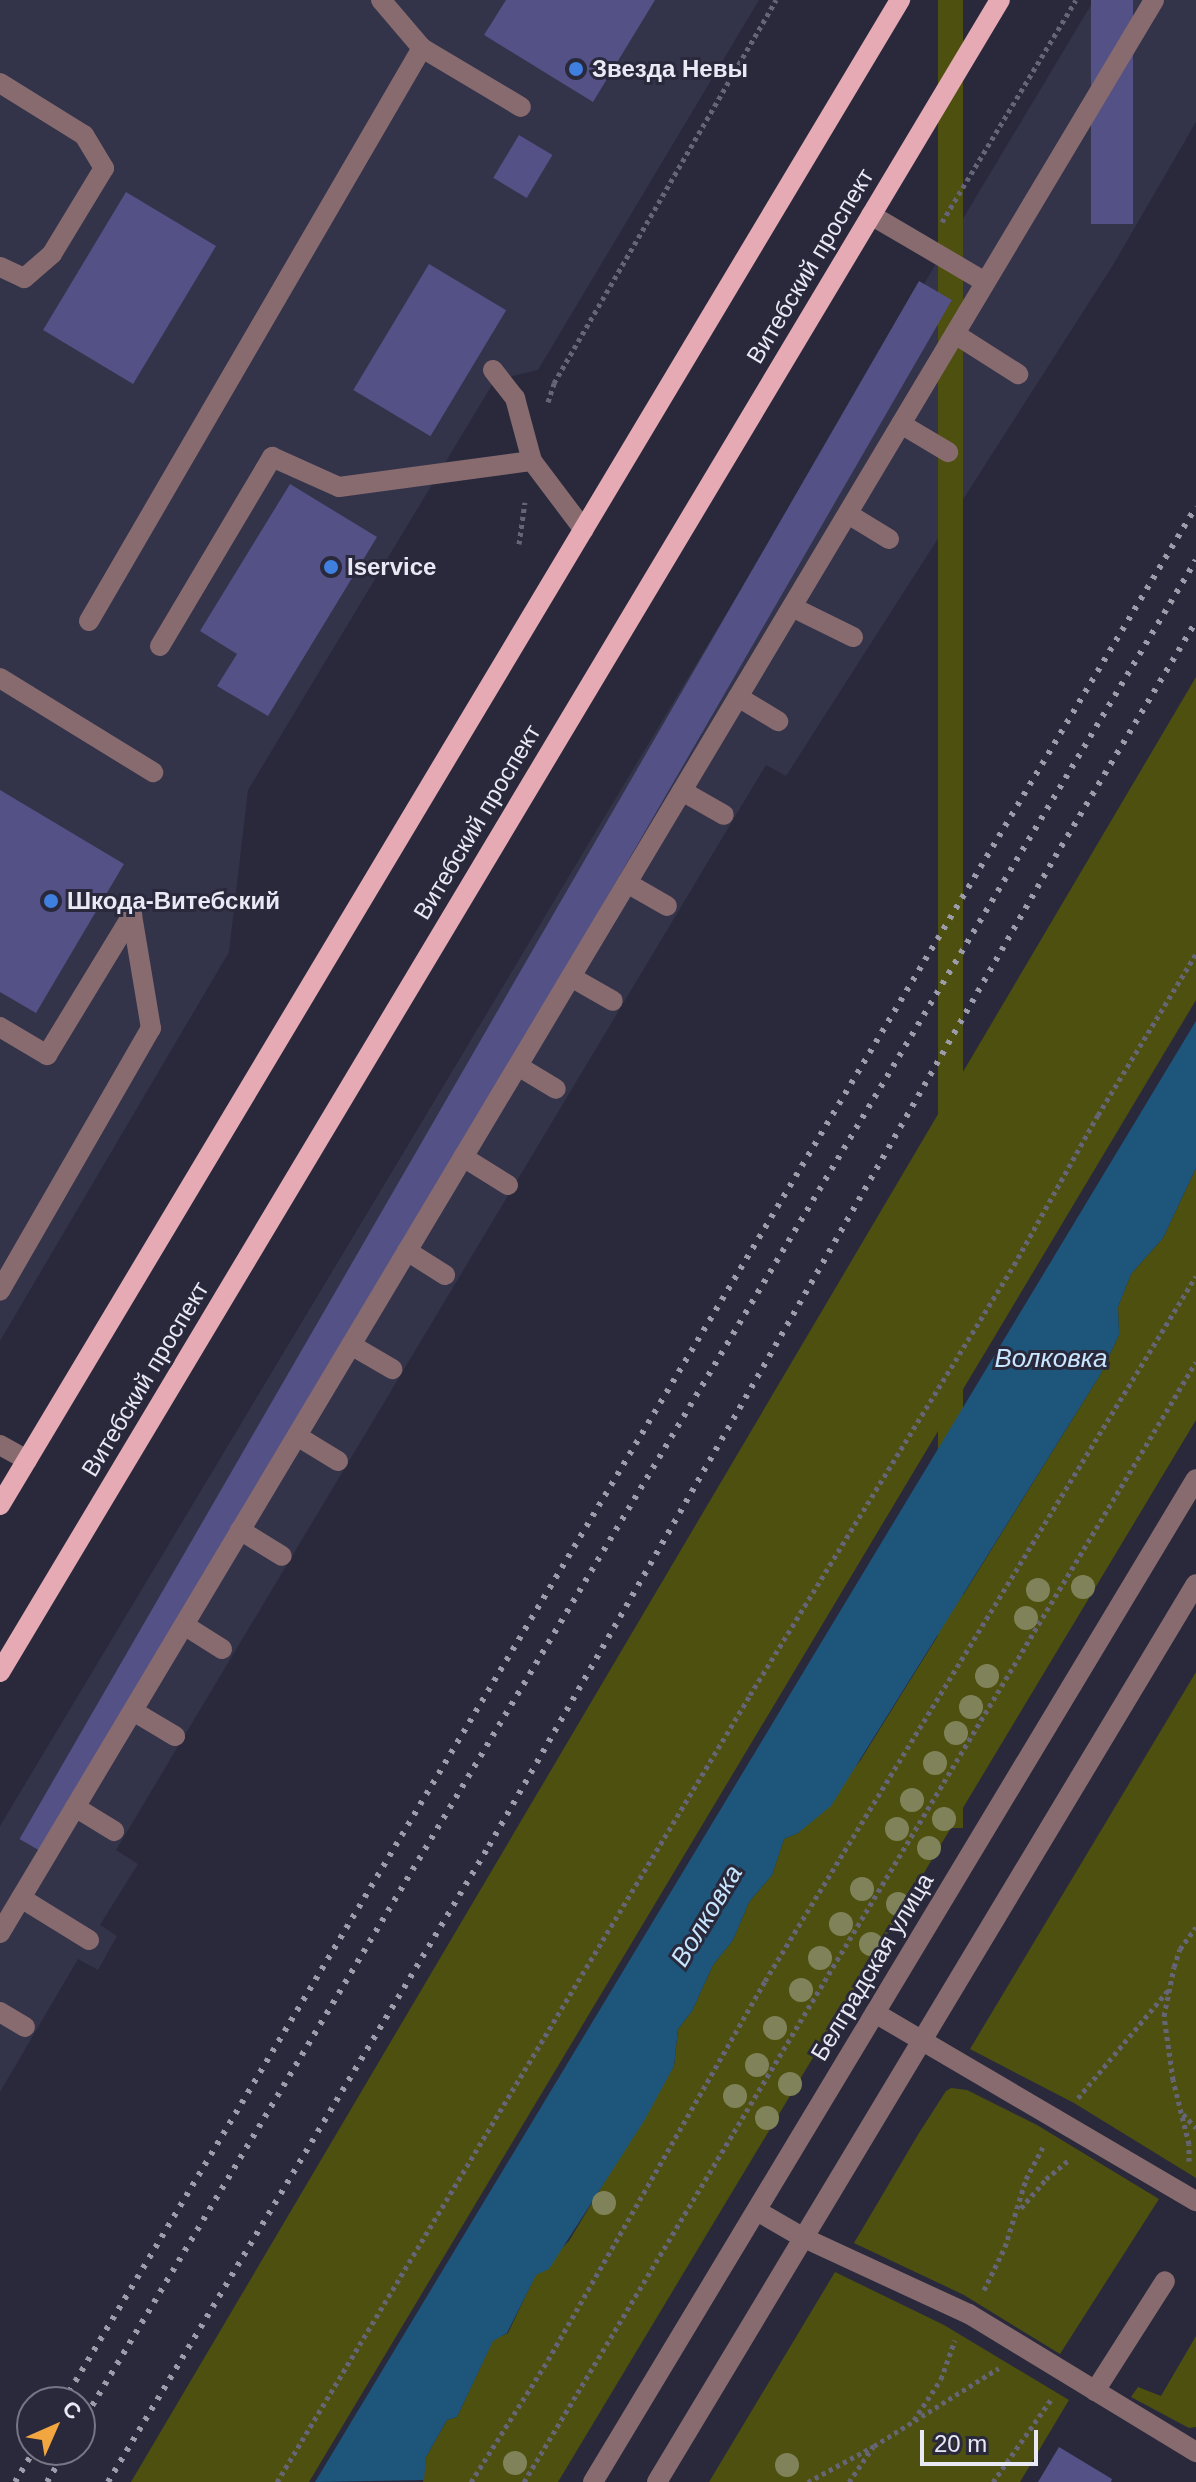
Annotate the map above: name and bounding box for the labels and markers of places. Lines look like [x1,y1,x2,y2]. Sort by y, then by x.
place label: Звезда Невы [592,55,748,83]
marker: Звезда Невы [567,60,585,78]
place label: Iservice [347,553,436,581]
marker: Iservice [322,558,340,576]
place label: Шкода-Витебский [67,887,280,915]
marker: Шкода-Витебский [42,892,60,910]

